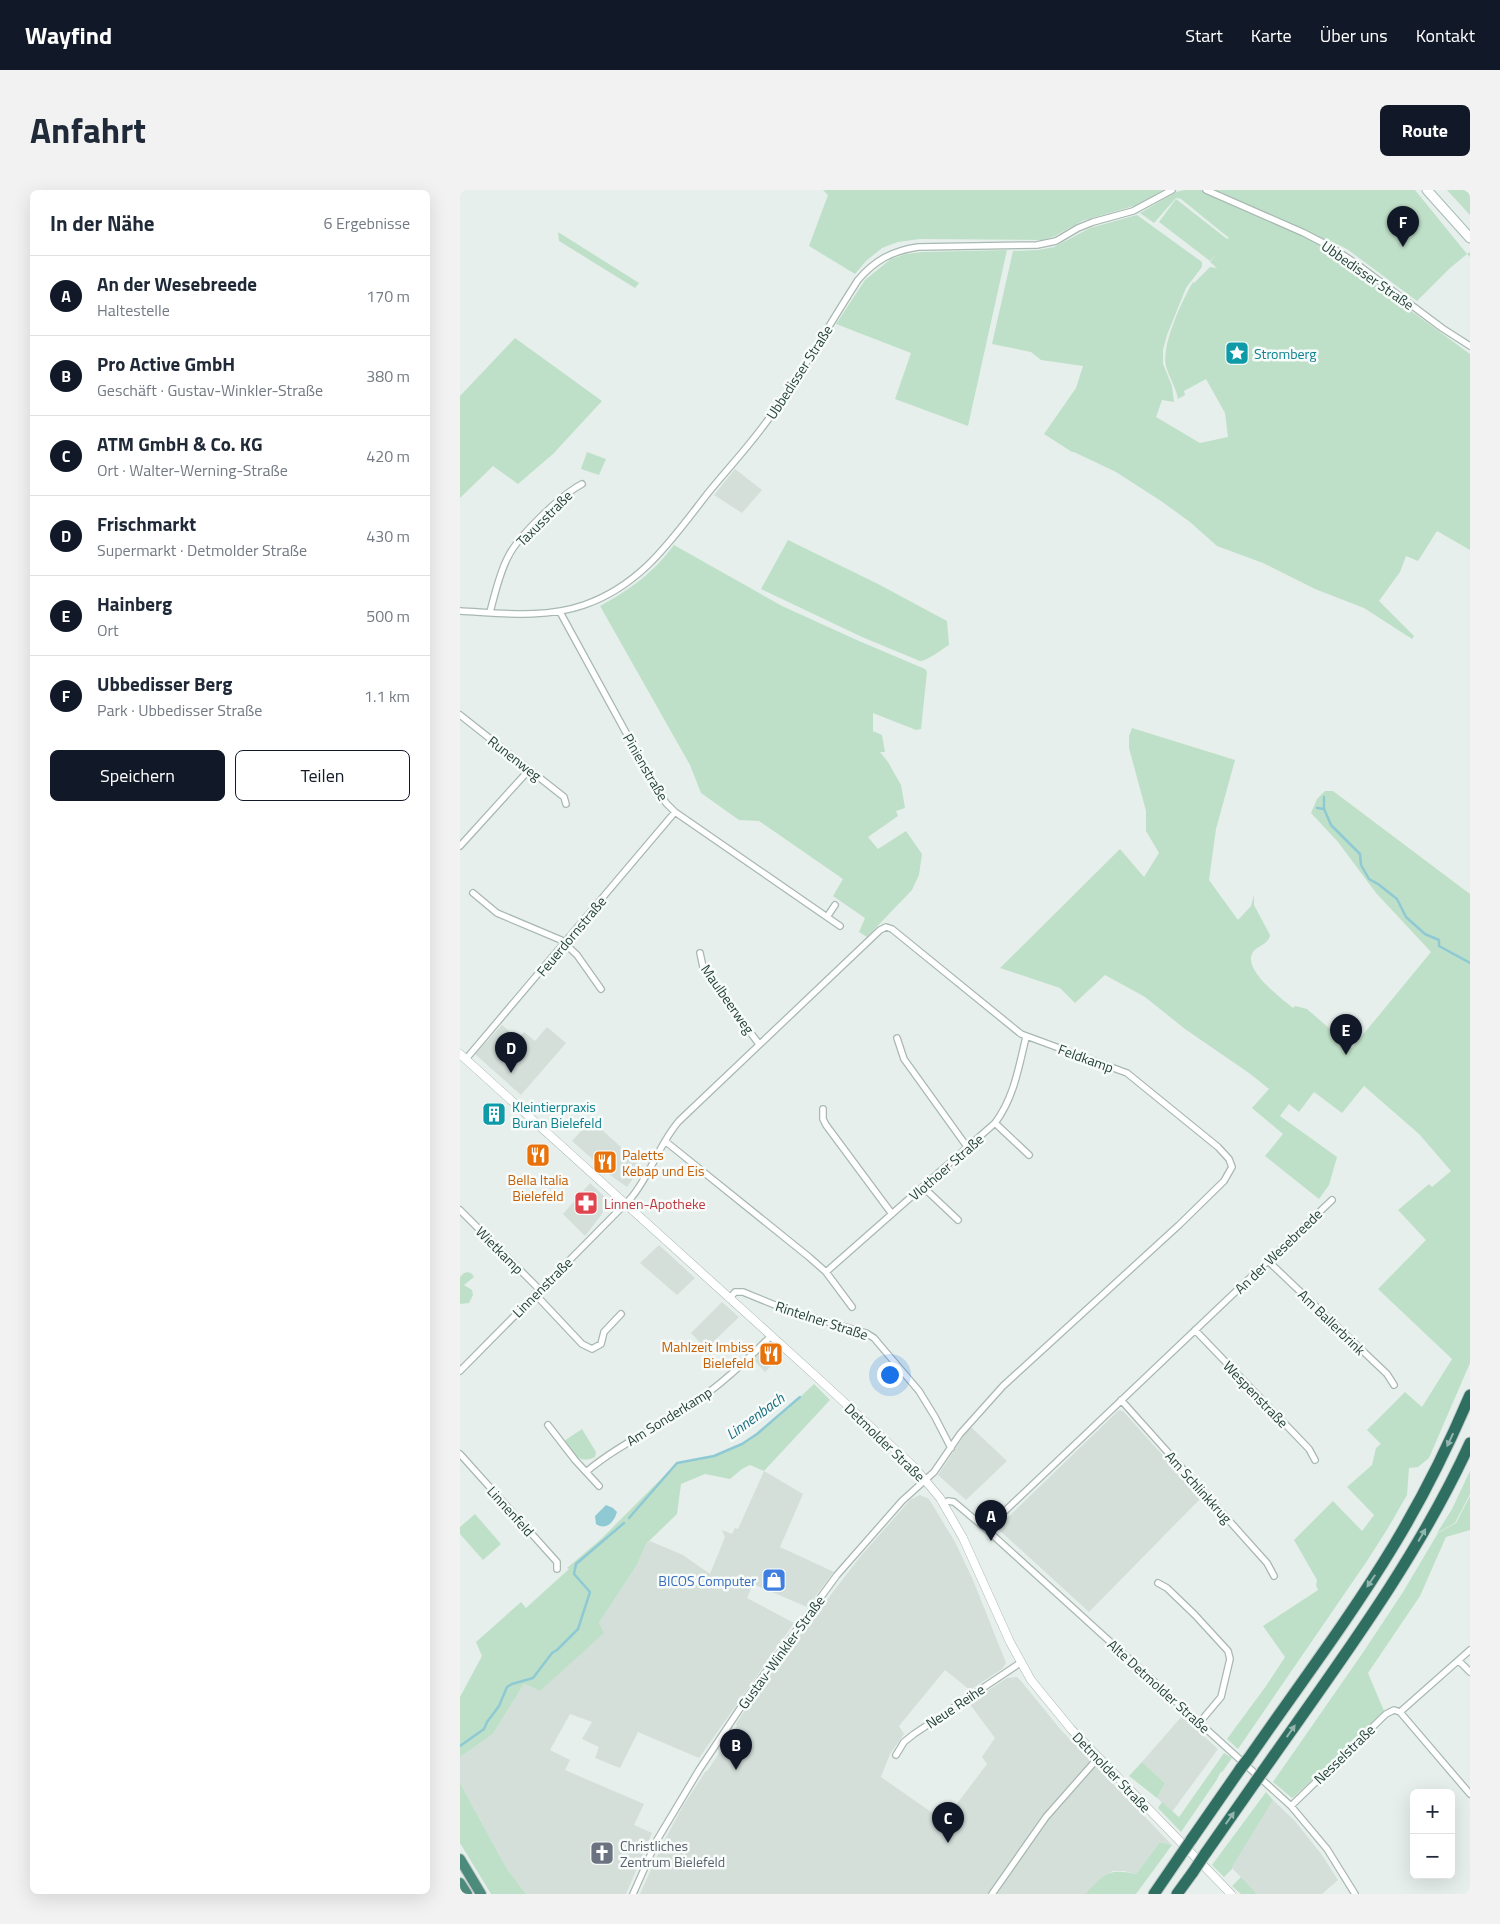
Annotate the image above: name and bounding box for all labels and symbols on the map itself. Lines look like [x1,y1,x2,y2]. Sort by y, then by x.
pin: F [1387,206,1419,247]
street label: Ubbedisser Straße [1317,235,1419,315]
street label: Ubbedisser Straße [761,321,837,423]
place icon: Stromberg [1224,340,1250,366]
place label: Stromberg [1254,343,1317,364]
street label: Taxusstraße [511,485,577,551]
street label: Pinienstraße [618,729,674,805]
street label: Runenweg [484,730,546,786]
street label: Feuerdornstraße [531,891,611,981]
street label: Maulbeerweg [696,960,760,1038]
pin: E [1330,1014,1362,1055]
pin: D [495,1032,527,1073]
street label: Feldkamp [1055,1038,1117,1078]
place label: Kleintierpraxis Buran Bielefeld [512,1096,602,1133]
building icon: Kleintierpraxis Buran Bielefeld [481,1101,507,1127]
street label: Vlothoer Straße [904,1129,988,1205]
restaurant icon: Bella Italia Bielefeld [525,1142,551,1168]
place label: Paletts Kebap und Eis [622,1144,704,1181]
restaurant icon: Paletts Kebap und Eis [592,1149,618,1175]
place label: Bella Italia Bielefeld [508,1169,568,1206]
pharmacy icon: Linnen-Apotheke [573,1190,599,1216]
place label: Linnen-Apotheke [604,1193,706,1214]
street label: An der Wesebreede [1229,1204,1327,1298]
street label: Wietkamp [471,1221,529,1279]
street label: Linnenstraße [507,1252,577,1322]
street label: Am Ballerbrink [1294,1284,1371,1360]
street label: Rintelner Straße [773,1295,871,1345]
place label: Mahlzeit Imbiss Bielefeld [661,1336,754,1373]
restaurant icon: Mahlzeit Imbiss Bielefeld [758,1341,784,1367]
street label: Wespenstraße [1219,1356,1293,1432]
your location [877,1362,903,1388]
street label: Am Sonderkamp [622,1381,716,1451]
water label: Linnenbach [721,1387,789,1445]
street label: Detmolder Straße [840,1398,930,1486]
one-way arrow [1446,1433,1454,1447]
street label: Am Schlinkkrug [1161,1446,1237,1528]
street label: Linnenfeld [483,1481,539,1541]
pin: A [975,1500,1007,1541]
one-way arrow [1418,1528,1427,1542]
shop icon: BICOS Computer [761,1567,787,1593]
place label: BICOS Computer [658,1570,756,1591]
one-way arrow [1366,1575,1376,1588]
street label: Gustav-Winkler-Straße [732,1591,830,1713]
street label: Alte Detmolder Straße [1103,1634,1215,1738]
street label: Neue Reihe [921,1678,989,1734]
street label: Nesselstraße [1309,1719,1379,1789]
one-way arrow [1286,1724,1296,1738]
street label: Detmolder Straße [1068,1727,1156,1817]
pin: B [720,1729,752,1770]
pin: C [932,1802,964,1843]
one-way arrow [1225,1811,1235,1825]
place label: Christliches Zentrum Bielefeld [620,1835,725,1872]
church icon: Christliches Zentrum Bielefeld [589,1840,615,1866]

